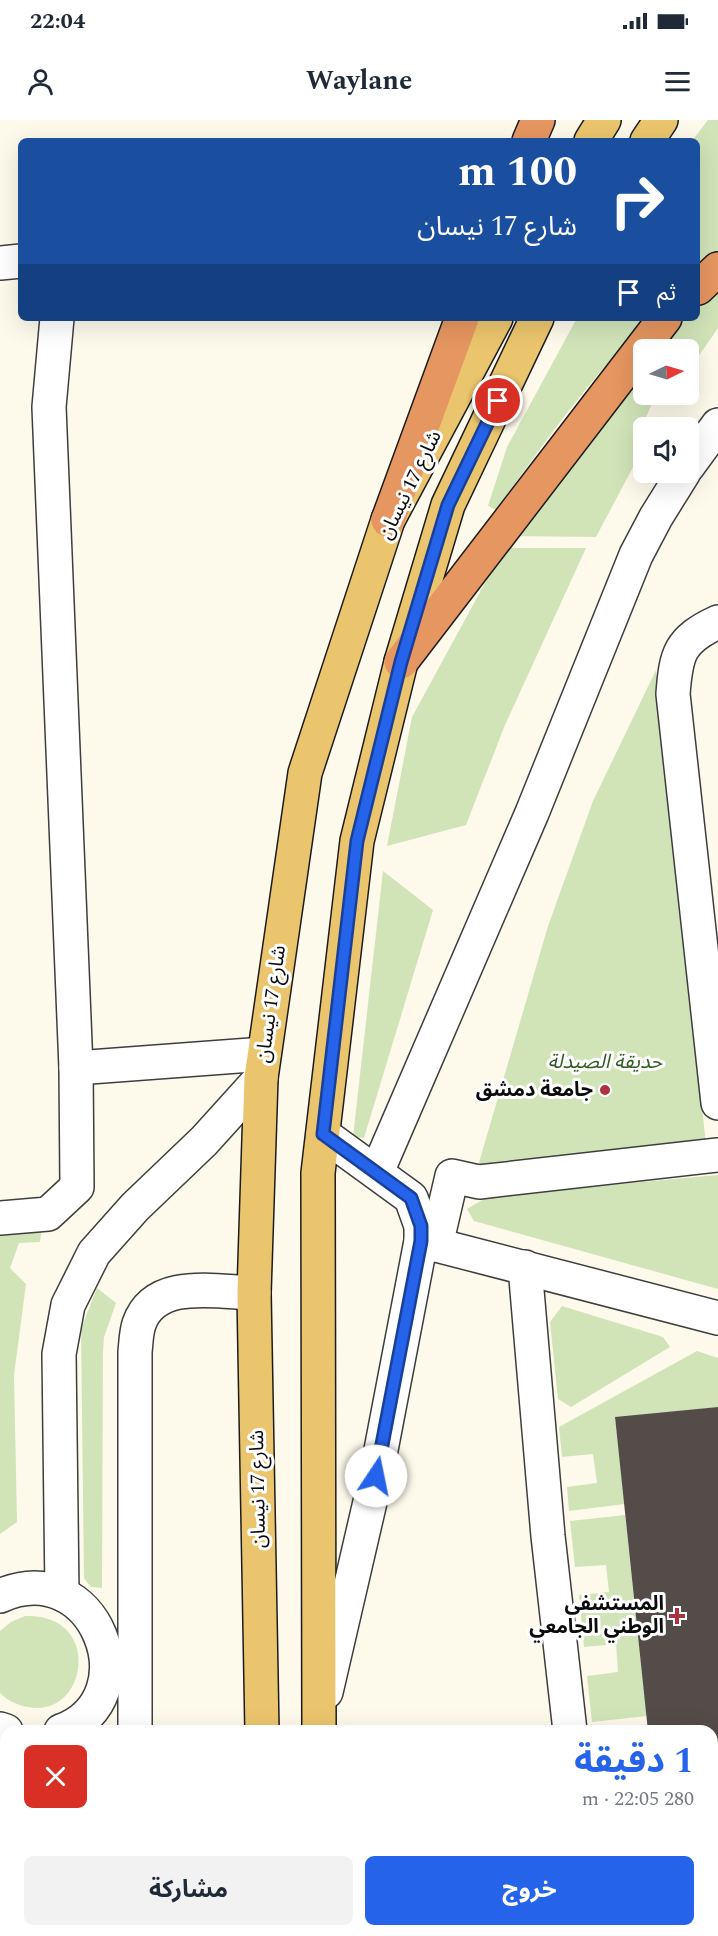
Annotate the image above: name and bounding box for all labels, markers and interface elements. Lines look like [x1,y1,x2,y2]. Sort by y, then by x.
text: 22:04 [30,5,85,38]
text: Waylane [306,60,412,102]
icon: person [24,65,57,98]
icon: menu [661,65,694,98]
text: 100 m [458,141,577,204]
icon: right [598,162,676,240]
text: شارع 17 نيسان [417,206,577,248]
icon: arrive [612,276,645,309]
text: ثم [657,277,676,310]
north arrow [633,339,699,405]
map controls [633,339,699,483]
pin [472,375,523,426]
icon: arrive [481,384,514,417]
button: sound [633,417,699,483]
street label: شارع 17 نيسان [371,425,449,545]
street label: شارع 17 نيسان [248,943,294,1065]
park label: حديقة الصيدلة [548,1047,663,1077]
place label: جامعة دمشق [476,1075,593,1105]
marker: جامعة دمشق [598,1083,612,1097]
street label: شارع 17 نيسان [242,1430,274,1548]
position arrow [344,1444,408,1508]
place label: المستشفى الوطني الجامعي [529,1589,664,1643]
marker: المستشفى الوطني الجامعي [668,1607,686,1625]
text: 1 دقيقة [574,1734,694,1789]
button: close [24,1745,87,1808]
text: 280 m · 22:05 [582,1784,694,1814]
button: مشاركة [24,1856,353,1925]
button: خروج [365,1856,694,1925]

